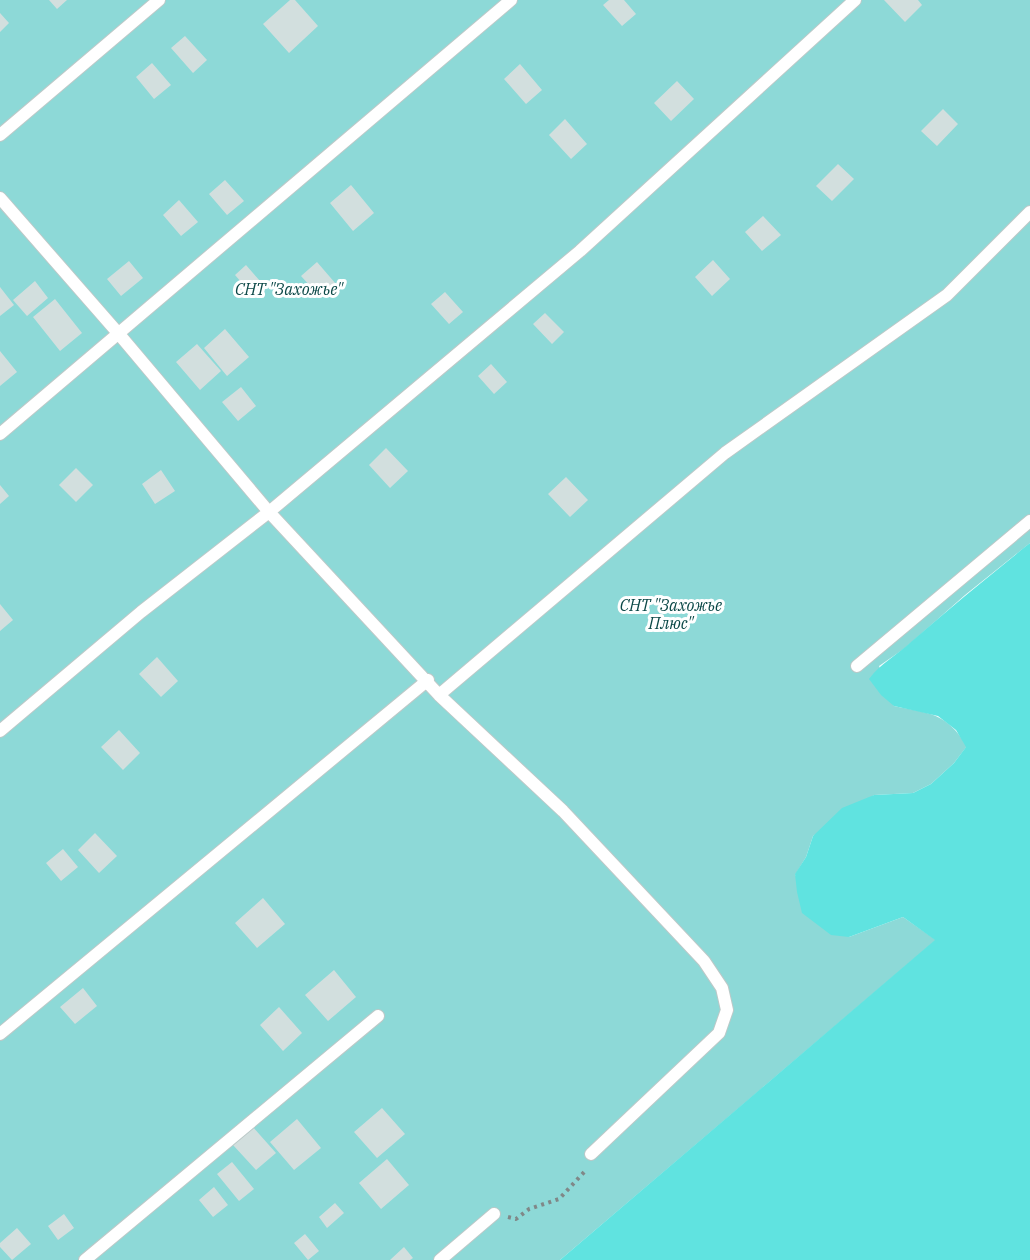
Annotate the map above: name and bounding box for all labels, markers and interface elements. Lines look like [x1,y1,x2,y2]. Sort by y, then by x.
park label: СНТ "Захожье" [235,279,345,299]
park label: СНТ "Захожье Плюс" [620,595,722,633]

